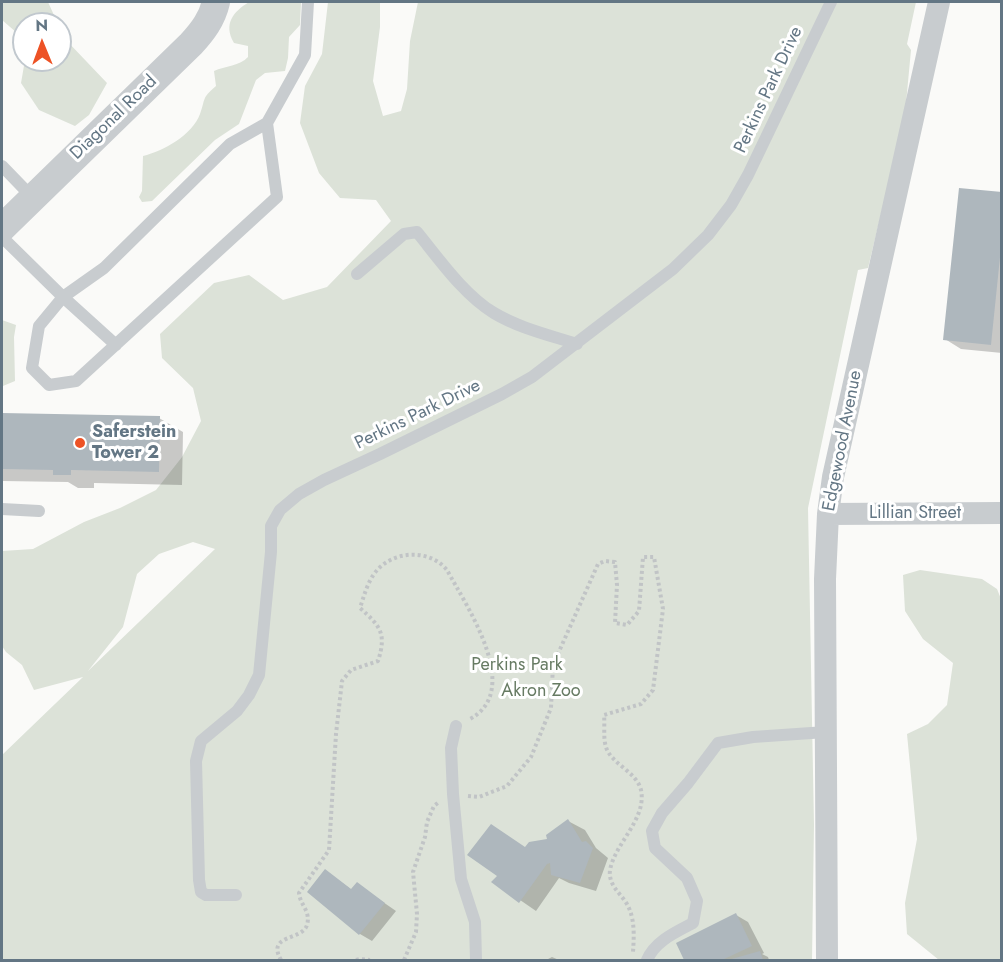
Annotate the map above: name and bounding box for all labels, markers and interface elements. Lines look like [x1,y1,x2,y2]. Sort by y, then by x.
north arrow [12,12,72,72]
text: N [35,14,48,37]
street label: Perkins Park Drive [730,23,808,157]
street label: Diagonal Road [66,71,162,165]
street label: Edgewood Avenue [819,369,867,513]
street label: Perkins Park Drive [352,375,484,455]
place label: Saferstein Tower 2 [92,422,176,464]
marker: Saferstein Tower 2 [73,436,87,450]
street label: Lillian Street [869,503,961,525]
park label: Perkins Park [471,655,563,677]
park label: Akron Zoo [501,681,581,703]

